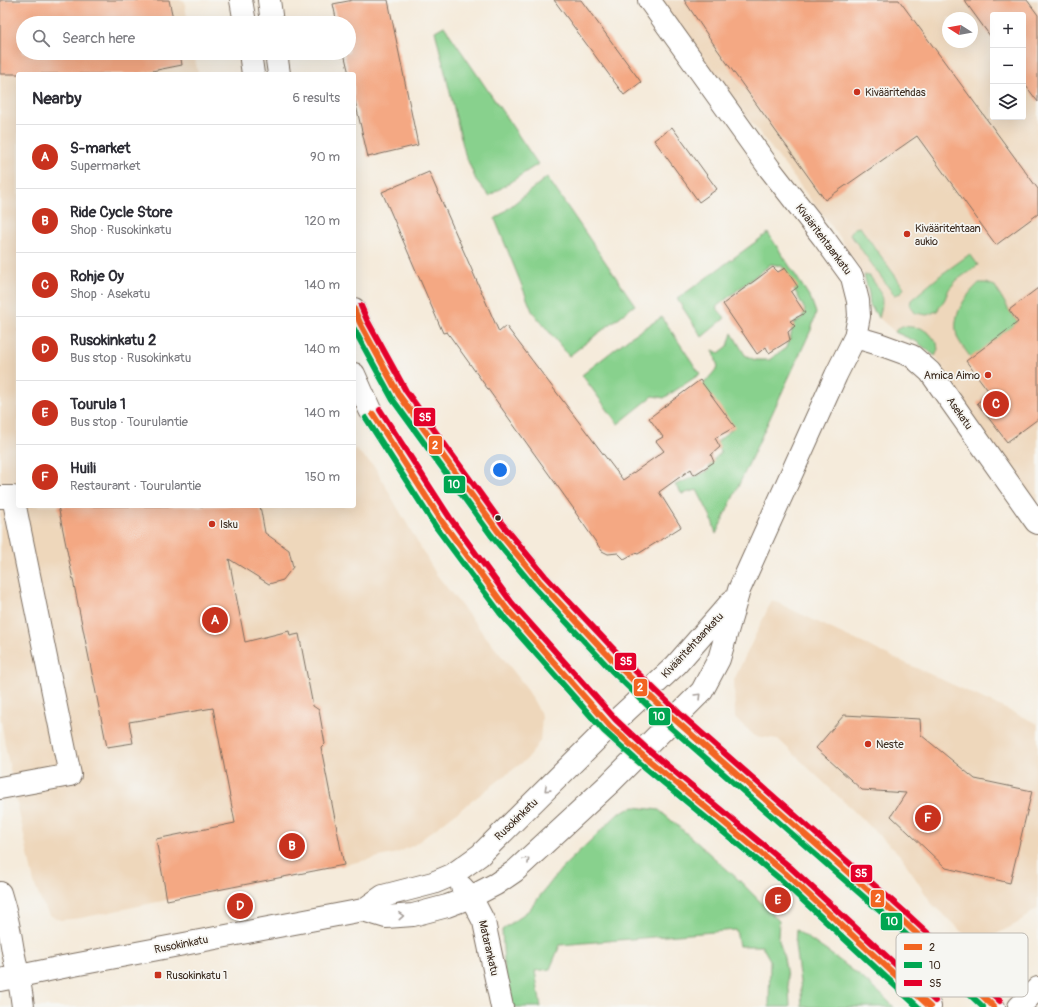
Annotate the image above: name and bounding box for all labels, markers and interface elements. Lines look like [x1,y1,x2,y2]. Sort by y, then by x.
north arrow [942,12,978,48]
map controls [990,12,1026,120]
button: + [990,12,1026,48]
search box [16,16,356,60]
icon: search [30,27,52,49]
text: Search here [62,29,135,48]
button: − [990,48,1026,84]
button: layers [990,84,1026,120]
place label: Kivääritehdas [865,86,926,99]
marker: Kivääritehdas [852,87,862,97]
text: Nearby [32,88,81,109]
text: 6 results [293,90,340,106]
text: S-market [70,139,130,158]
text: A [41,149,49,165]
text: 90 m [310,149,340,165]
text: Supermarket [70,158,141,174]
street label: Kivääritehtaankatu [793,201,854,277]
text: Ride Cycle Store [70,203,172,222]
text: B [41,213,49,229]
text: 120 m [304,213,340,229]
text: Shop · Rusokinkatu [70,222,171,238]
place label: Kivääritehtaan aukio [915,222,981,248]
marker: Kivääritehtaan aukio [902,229,912,239]
text: Rohje Oy [70,267,124,286]
text: C [41,277,49,293]
text: 140 m [304,277,340,293]
text: Shop · Asekatu [70,286,150,302]
text: Rusokinkatu 2 [70,331,156,350]
text: D [41,341,49,357]
text: 140 m [304,341,340,357]
text: Bus stop · Rusokinkatu [70,350,191,366]
place label: Amica Aimo [924,369,980,382]
marker: Amica Aimo [983,370,993,380]
pin: C [983,389,1009,419]
street label: Asekatu [944,394,975,432]
text: Tourula 1 [70,395,126,414]
text: E [42,405,48,421]
text: 140 m [304,405,340,421]
line badge: S5 [413,407,436,427]
text: S5 [419,411,431,424]
text: Bus stop · Tourulantie [70,414,188,430]
line badge: 2 [428,435,443,455]
text: 2 [432,439,438,452]
text: Huili [70,459,96,478]
your location [490,460,510,480]
text: F [41,469,49,485]
text: 150 m [305,469,340,485]
line badge: 10 [443,475,466,494]
text: Restaurant · Tourulantie [70,478,201,494]
text: 10 [448,478,460,491]
unlabelled marker [493,513,503,523]
place label: Isku [220,518,238,531]
marker: Isku [207,519,217,529]
pin: A [202,605,228,635]
street label: Kivääritehtaankatu [659,610,726,681]
line badge: S5 [614,652,637,671]
text: S5 [620,655,632,668]
line badge: 2 [633,678,648,697]
text: 2 [637,681,643,694]
one-way arrow [693,693,701,701]
line badge: 10 [648,707,671,726]
text: 10 [653,710,665,723]
place label: Neste [876,738,904,751]
marker: Neste [863,739,873,749]
one-way arrow [544,784,552,792]
street label: Rusokinkatu [492,796,541,843]
pin: F [915,803,941,833]
pin: B [279,831,305,861]
one-way arrow [522,857,530,865]
line badge: S5 [850,864,873,883]
text: S5 [855,867,867,880]
pin: E [765,885,791,915]
line badge: 2 [870,889,885,908]
pin: D [227,891,253,921]
text: 2 [875,892,881,905]
one-way arrow [398,911,404,920]
line badge: 10 [880,912,903,931]
text: 10 [886,915,898,928]
street label: Matarankatu [476,919,501,977]
street label: Rusokinkatu [153,933,209,956]
legend [896,933,1028,997]
text: 2 [929,941,935,954]
text: 10 [929,959,941,972]
place label: Rusokinkatu 1 [166,969,227,982]
marker: Rusokinkatu 1 [153,970,163,980]
text: S5 [929,977,941,990]

